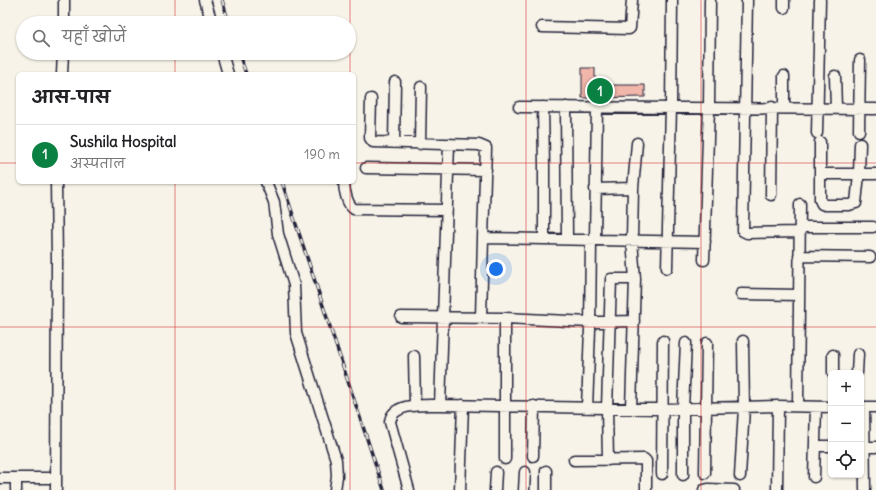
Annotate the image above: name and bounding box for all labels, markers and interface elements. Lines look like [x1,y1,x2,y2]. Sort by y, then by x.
search box [16,16,356,60]
icon: search [30,27,52,49]
text: यहाँ खोजें [62,27,126,46]
pin: 1 [587,76,613,106]
text: आस-पास [32,86,110,108]
text: Sushila Hospital [70,132,176,151]
text: 1 [42,146,48,163]
text: 190 m [304,146,340,163]
text: अस्पताल [70,155,125,172]
your location [486,259,506,279]
map controls [828,370,864,478]
button: + [828,370,864,406]
button: − [828,406,864,442]
button: locate [828,442,864,478]

